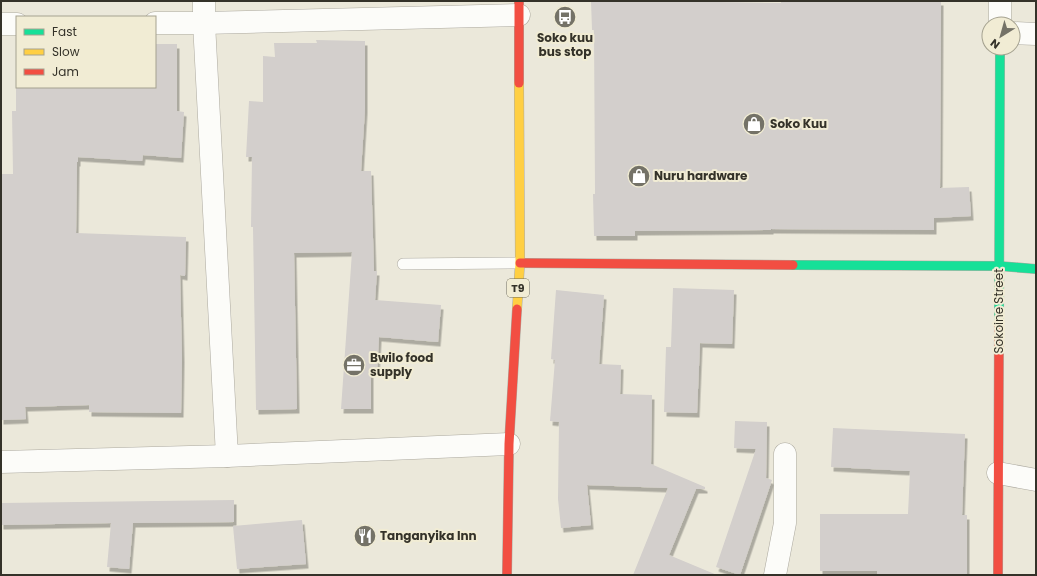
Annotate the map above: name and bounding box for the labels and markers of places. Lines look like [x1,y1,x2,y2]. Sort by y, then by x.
bus stop icon: Soko kuu bus stop [552,4,578,30]
place label: Soko kuu bus stop [537,29,593,60]
shop icon: Soko Kuu [741,111,767,137]
place label: Soko Kuu [770,115,827,132]
shop icon: Nuru hardware [626,163,652,189]
place label: Nuru hardware [654,167,748,184]
place label: Bwilo food supply [370,349,433,380]
office icon: Bwilo food supply [341,352,367,378]
restaurant icon: Tanganyika Inn [352,523,378,549]
place label: Tanganyika Inn [380,527,477,544]

